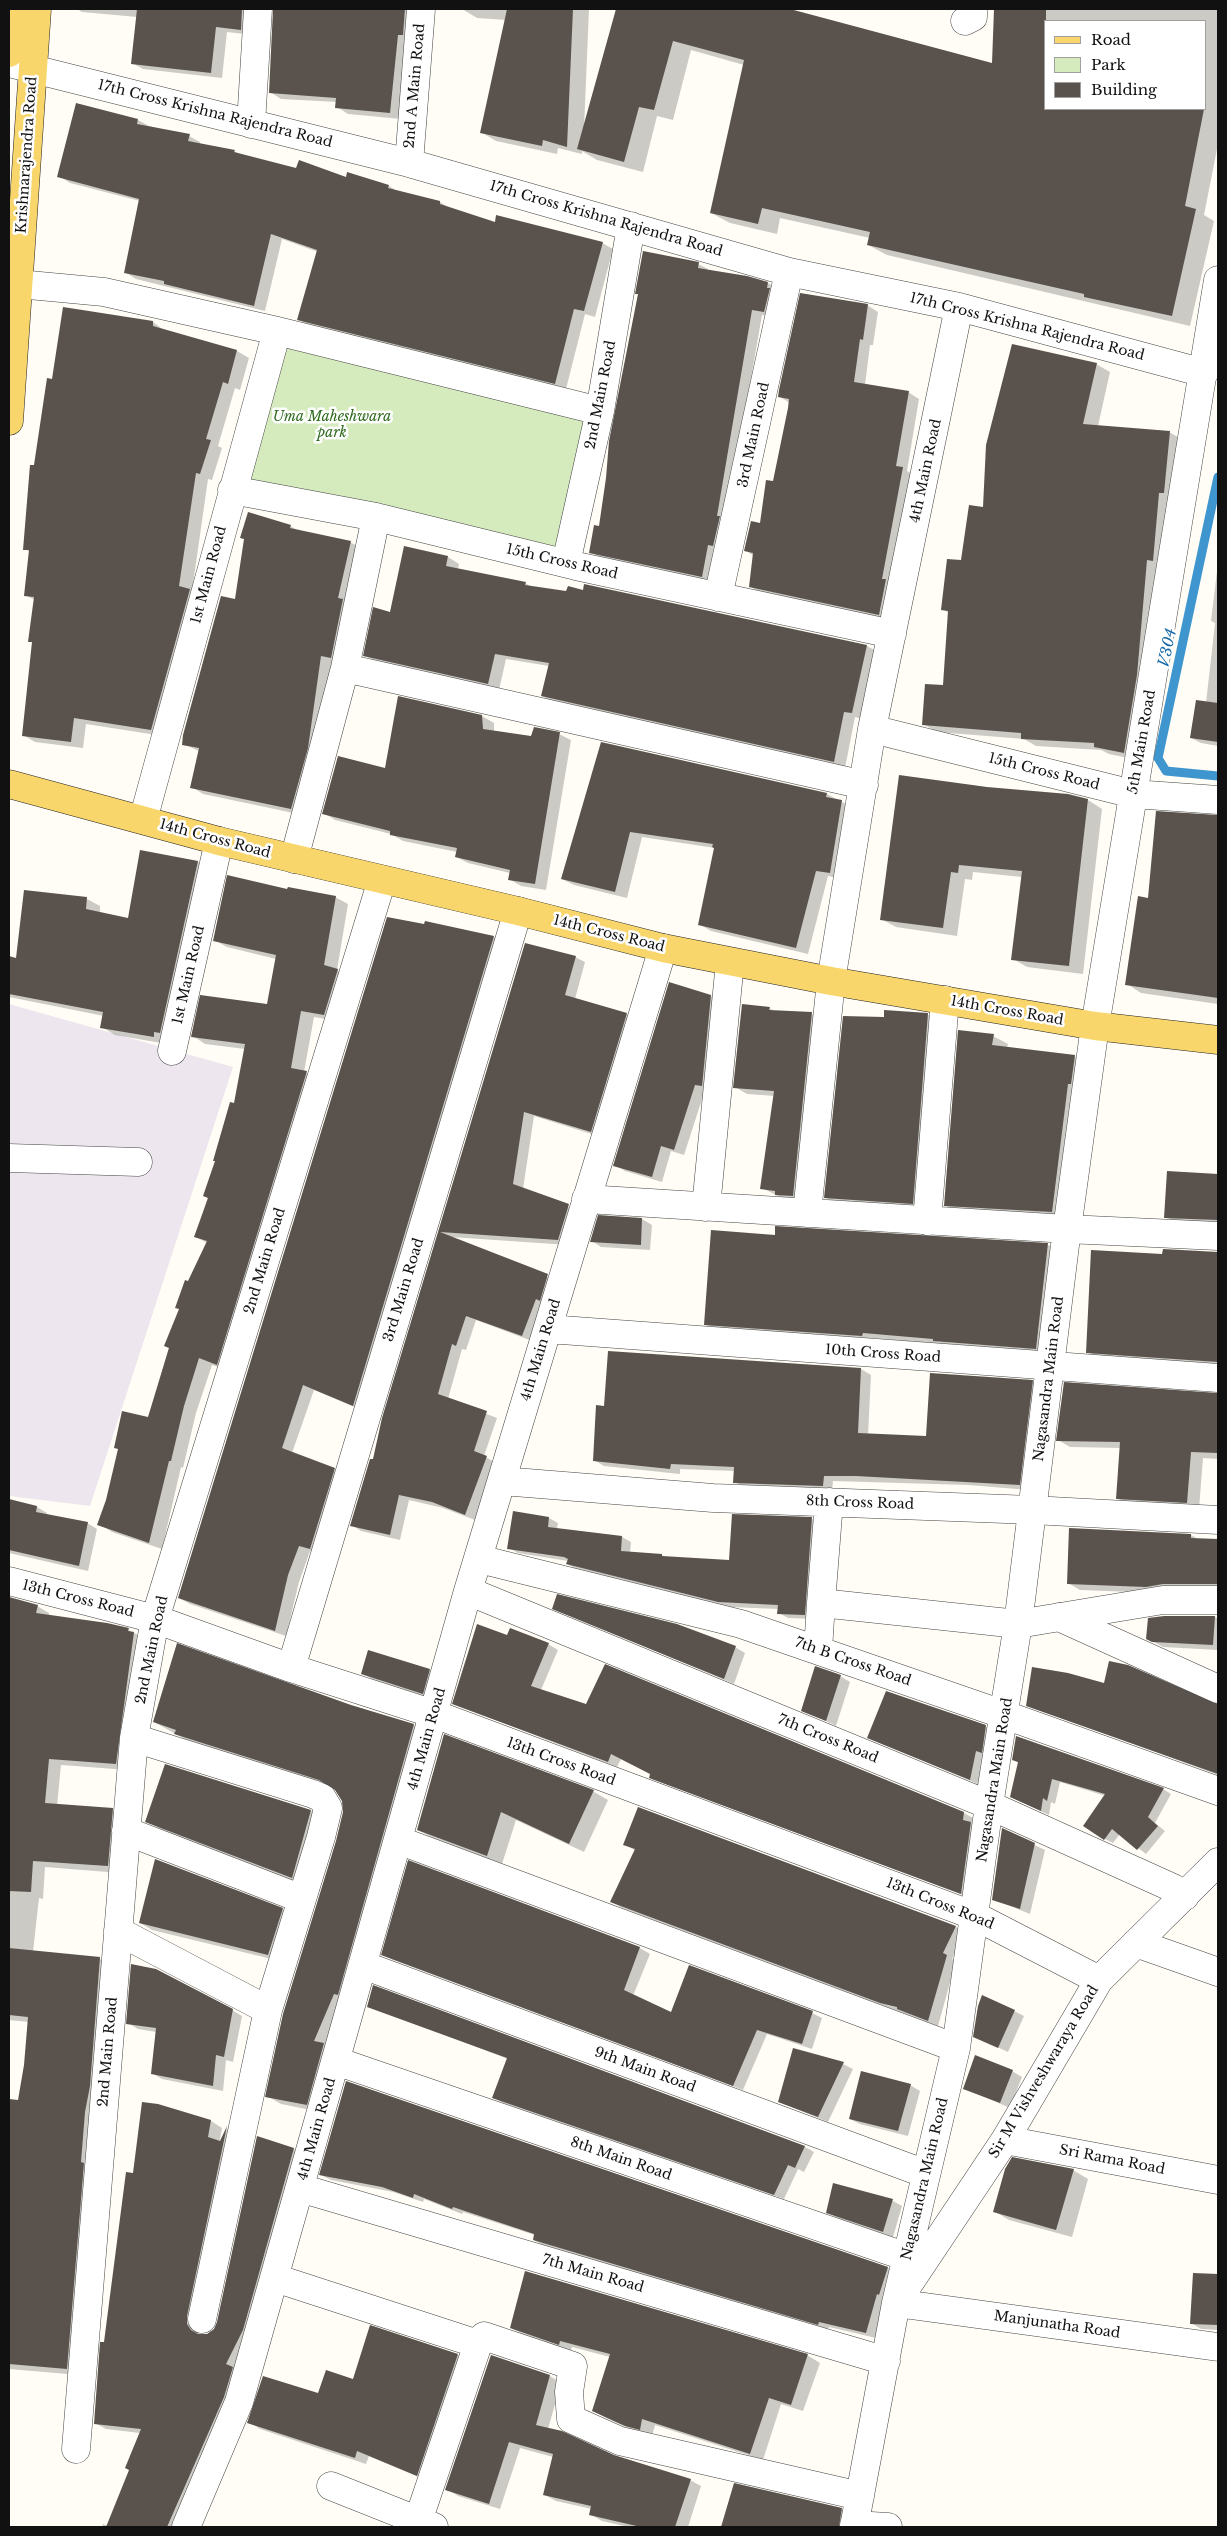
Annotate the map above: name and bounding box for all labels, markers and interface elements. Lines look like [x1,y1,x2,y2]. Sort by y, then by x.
legend [1044,20,1207,110]
street label: 2nd A Main Road [401,23,429,149]
text: Road [1091,30,1131,49]
text: Park [1091,55,1126,74]
street label: Krishnarajendra Road [13,76,41,234]
street label: 17th Cross Krishna Rajendra Road [96,77,334,151]
text: Building [1091,80,1157,99]
street label: 17th Cross Krishna Rajendra Road [488,178,724,260]
street label: 17th Cross Krishna Rajendra Road [908,290,1146,364]
street label: 2nd Main Road [582,339,620,451]
street label: 3rd Main Road [735,381,773,489]
park label: Uma Maheshwara park [273,409,391,442]
street label: 4th Main Road [907,417,945,525]
street label: 1st Main Road [188,524,230,626]
street label: 15th Cross Road [505,541,619,583]
water label: V304 [1155,627,1181,669]
street label: 5th Main Road [1125,689,1159,795]
street label: 15th Cross Road [987,750,1101,794]
street label: 14th Cross Road [158,816,272,862]
street label: 14th Cross Road [552,912,666,956]
street label: 1st Main Road [169,924,209,1026]
street label: 14th Cross Road [949,993,1065,1029]
street label: 2nd Main Road [241,1206,289,1316]
street label: 3rd Main Road [380,1236,428,1344]
street label: Nagasandra Main Road [1031,1295,1067,1463]
street label: 4th Main Road [517,1297,565,1403]
street label: 10th Cross Road [825,1342,941,1366]
street label: 8th Cross Road [806,1493,914,1513]
street label: 13th Cross Road [20,1577,136,1621]
street label: 2nd Main Road [132,1594,172,1706]
street label: 7th B Cross Road [793,1634,913,1690]
street label: 4th Main Road [404,1686,450,1792]
street label: Nagasandra Main Road [974,1697,1016,1863]
street label: 7th Cross Road [775,1711,881,1767]
street label: 13th Cross Road [504,1734,618,1790]
street label: 13th Cross Road [884,1875,996,1933]
street label: Sir M Vishveshwaraya Road [986,1983,1102,2161]
street label: 2nd Main Road [95,1996,121,2108]
street label: 9th Main Road [592,2044,698,2096]
street label: 4th Main Road [294,2076,340,2182]
street label: Nagasandra Main Road [898,2096,952,2262]
street label: 8th Main Road [568,2134,674,2184]
street label: Sri Rama Road [1058,2142,1166,2178]
street label: 7th Main Road [540,2251,646,2297]
street label: Manjunatha Road [993,2308,1121,2342]

